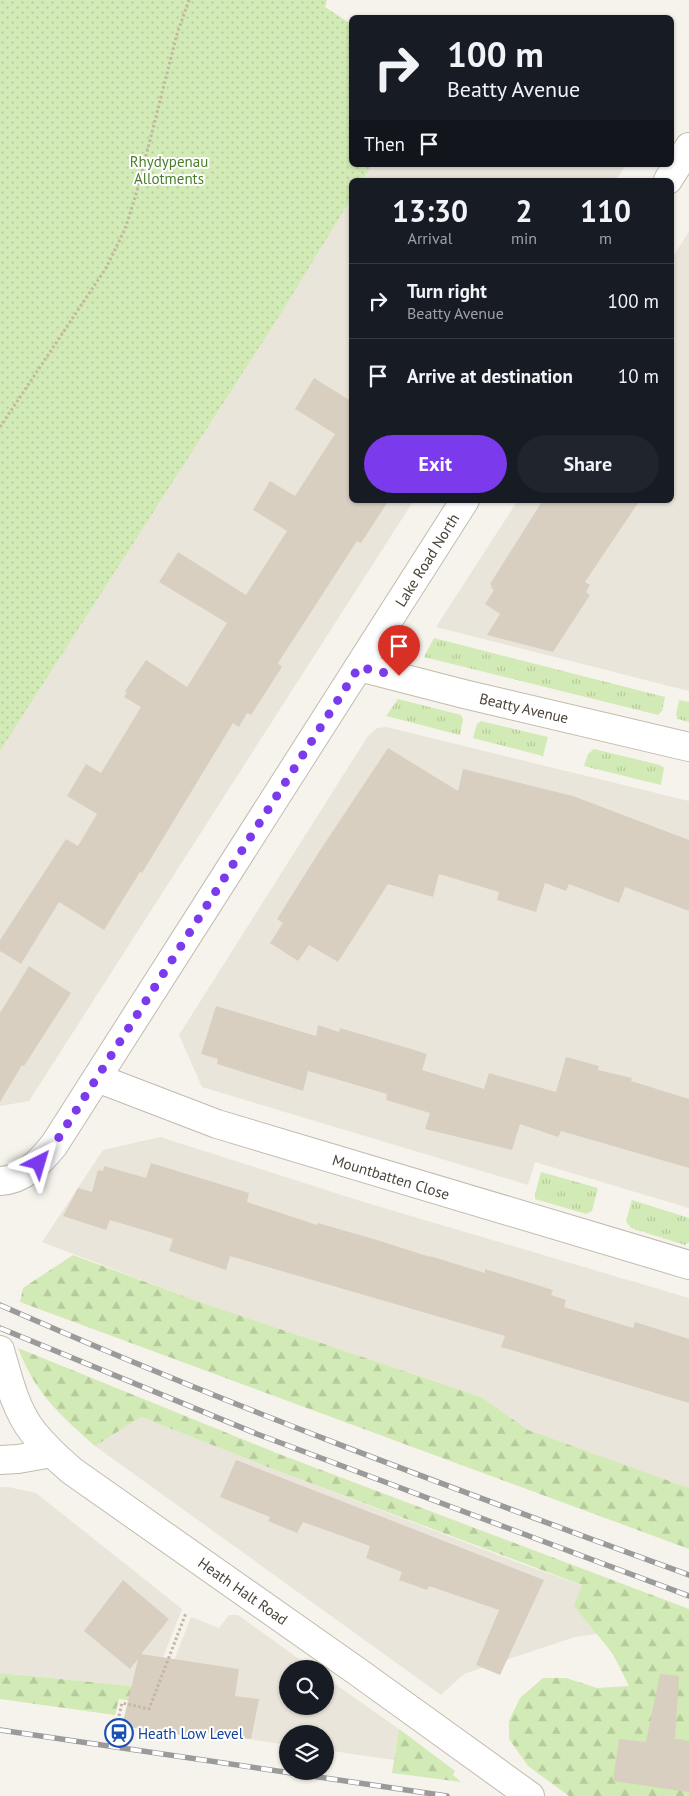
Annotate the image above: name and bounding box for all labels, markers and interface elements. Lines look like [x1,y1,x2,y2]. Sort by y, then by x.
text: 100 m [447,31,544,77]
icon: right [364,35,429,100]
text: Beatty Avenue [447,75,580,103]
icon: arrive [415,130,443,158]
text: Then [364,132,405,156]
park label: Rhydypenau Allotments [130,152,208,188]
text: 13:30 [392,191,468,230]
text: 2 [516,191,533,230]
text: 110 [580,191,631,230]
text: Arrival [408,228,452,248]
text: min [511,228,537,248]
text: m [599,228,612,248]
text: Turn right [407,279,487,303]
icon: right [364,287,392,315]
text: 100 m [607,289,659,313]
text: Beatty Avenue [407,303,504,323]
icon: arrive [364,362,392,390]
text: Arrive at destination [407,364,573,388]
text: 10 m [618,364,659,388]
button: Exit [364,435,507,493]
button: Share [517,435,659,493]
street label: Lake Road North [391,510,463,610]
pin [378,625,420,676]
icon: arrive [385,632,413,660]
street label: Beatty Avenue [478,689,570,727]
position arrow [12.0,1136,64.0,1188]
street label: Mountbatten Close [330,1150,452,1204]
street label: Heath Halt Road [194,1553,292,1629]
map controls [279,1660,334,1780]
button: search [279,1660,334,1715]
station icon: Heath Low Level [104,1718,134,1748]
place label: Heath Low Level [138,1724,244,1743]
button: layers [279,1725,334,1780]

